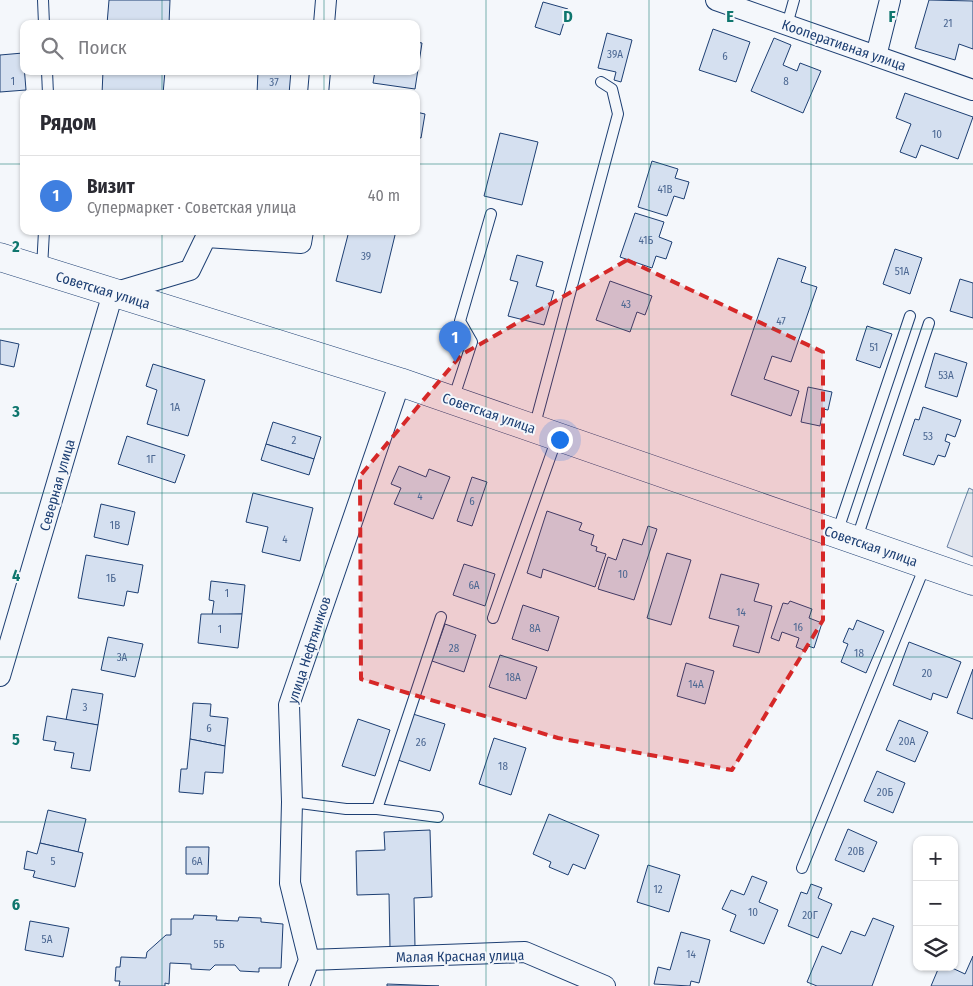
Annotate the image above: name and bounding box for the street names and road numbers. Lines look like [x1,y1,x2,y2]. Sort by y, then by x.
street label: Кооперативная улица [780,16,908,75]
street label: Советская улица [54,268,152,313]
street label: Советская улица [440,390,538,437]
street label: Северная улица [36,437,79,533]
street label: Советская улица [822,523,920,570]
street label: улица Нефтяников [284,594,335,706]
street label: Малая Красная улица [396,947,524,966]

